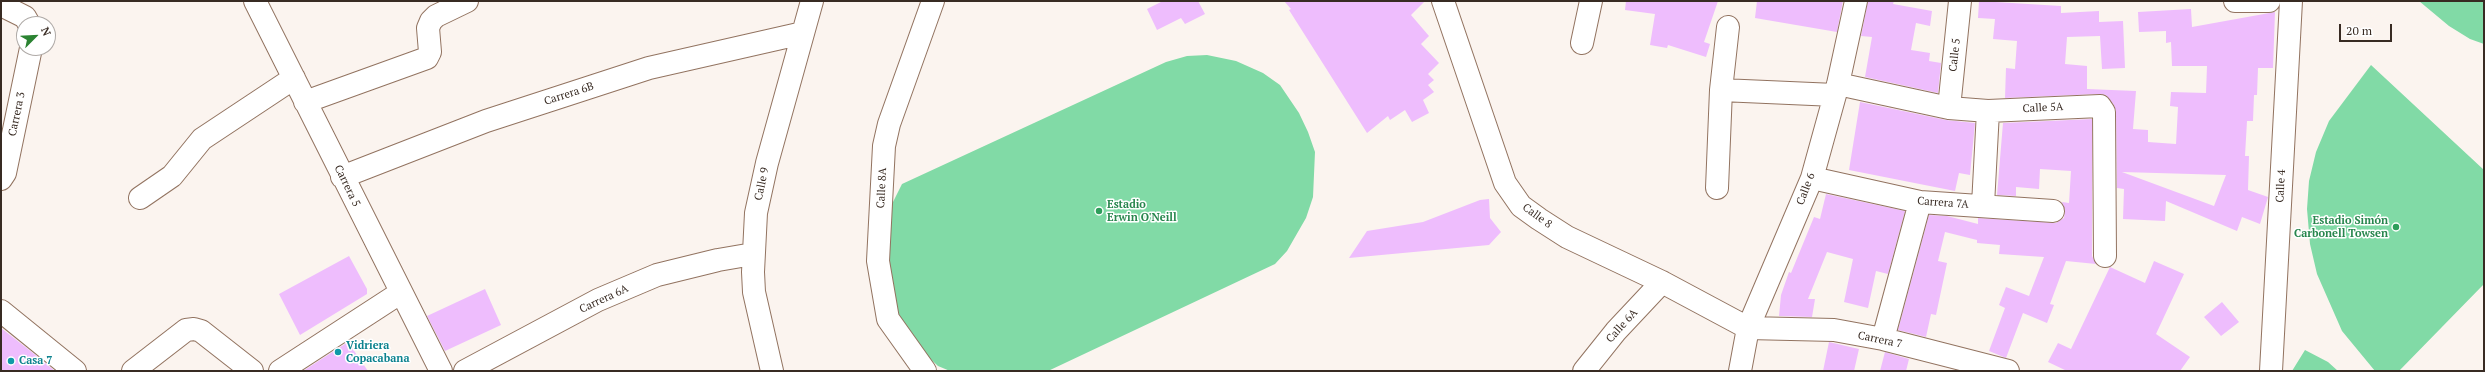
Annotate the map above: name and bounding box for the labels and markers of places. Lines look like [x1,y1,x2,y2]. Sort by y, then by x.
place label: Estadio Erwin O'Neill [1107,198,1177,224]
marker: Estadio Erwin O'Neill [1094,206,1104,216]
place label: Estadio Simón Carbonell Towsen [2294,214,2388,240]
marker: Estadio Simón Carbonell Towsen [2391,222,2401,232]
place label: Vidriera Copacabana [346,339,410,365]
marker: Vidriera Copacabana [333,347,343,357]
place label: Casa 7 [19,354,53,368]
marker: Casa 7 [6,356,16,366]

